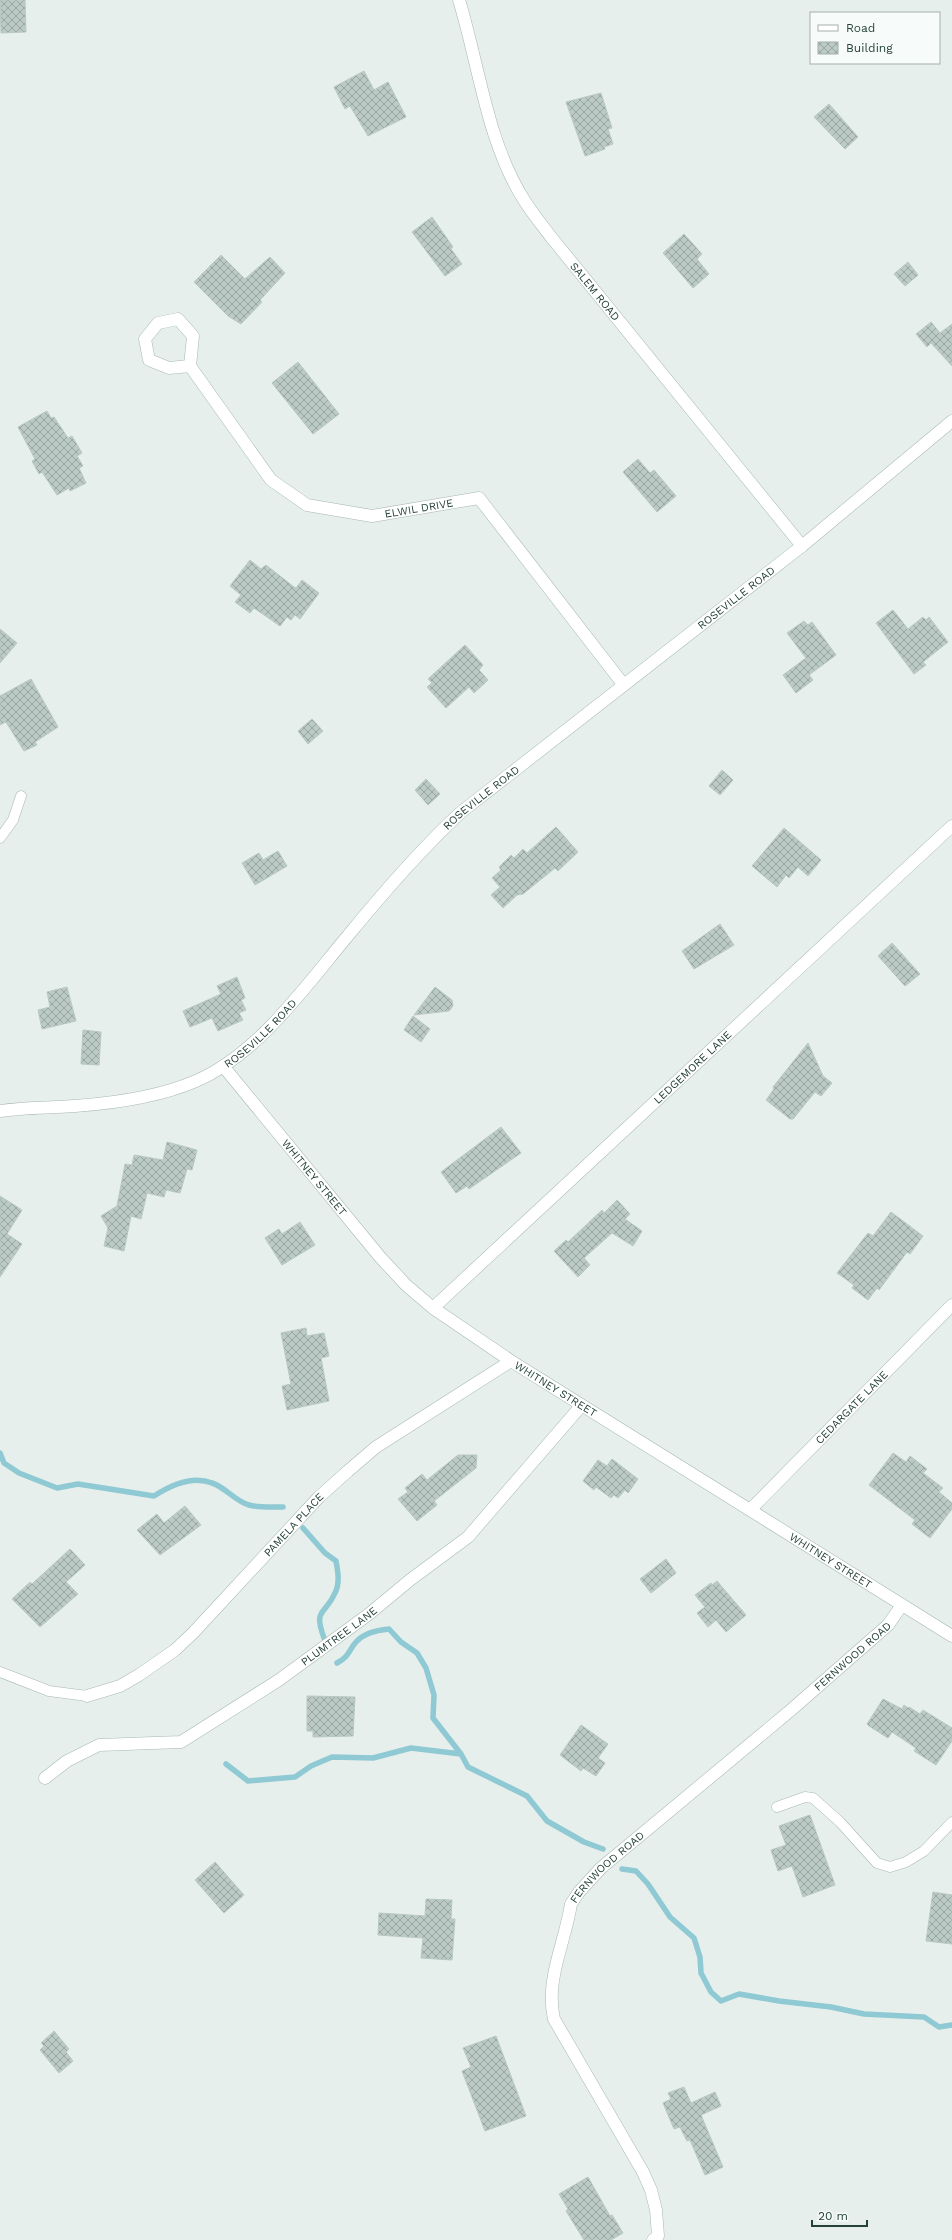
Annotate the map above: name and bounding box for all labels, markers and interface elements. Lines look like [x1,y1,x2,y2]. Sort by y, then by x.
legend [810,12,940,64]
text: Road [846,21,875,35]
text: Building [846,41,893,55]
street label: SALEM ROAD [567,260,622,324]
street label: ELWIL DRIVE [384,496,454,521]
street label: ROSEVILLE ROAD [695,564,778,632]
street label: ROSEVILLE ROAD [441,763,522,833]
street label: ROSEVILLE ROAD [222,997,300,1071]
street label: LEDGEMORE LANE [651,1028,734,1107]
street label: WHITNEY STREET [279,1137,349,1219]
street label: WHITNEY STREET [512,1359,599,1420]
street label: CEDARGATE LANE [813,1368,891,1447]
street label: PAMELA PLACE [261,1490,326,1559]
street label: WHITNEY STREET [787,1530,874,1592]
street label: PLUMTREE LANE [299,1604,380,1669]
street label: FERNWOOD ROAD [812,1619,894,1694]
street label: FERNWOOD ROAD [568,1829,647,1906]
scale bar [812,2202,867,2228]
text: 20 m [818,2209,848,2223]

